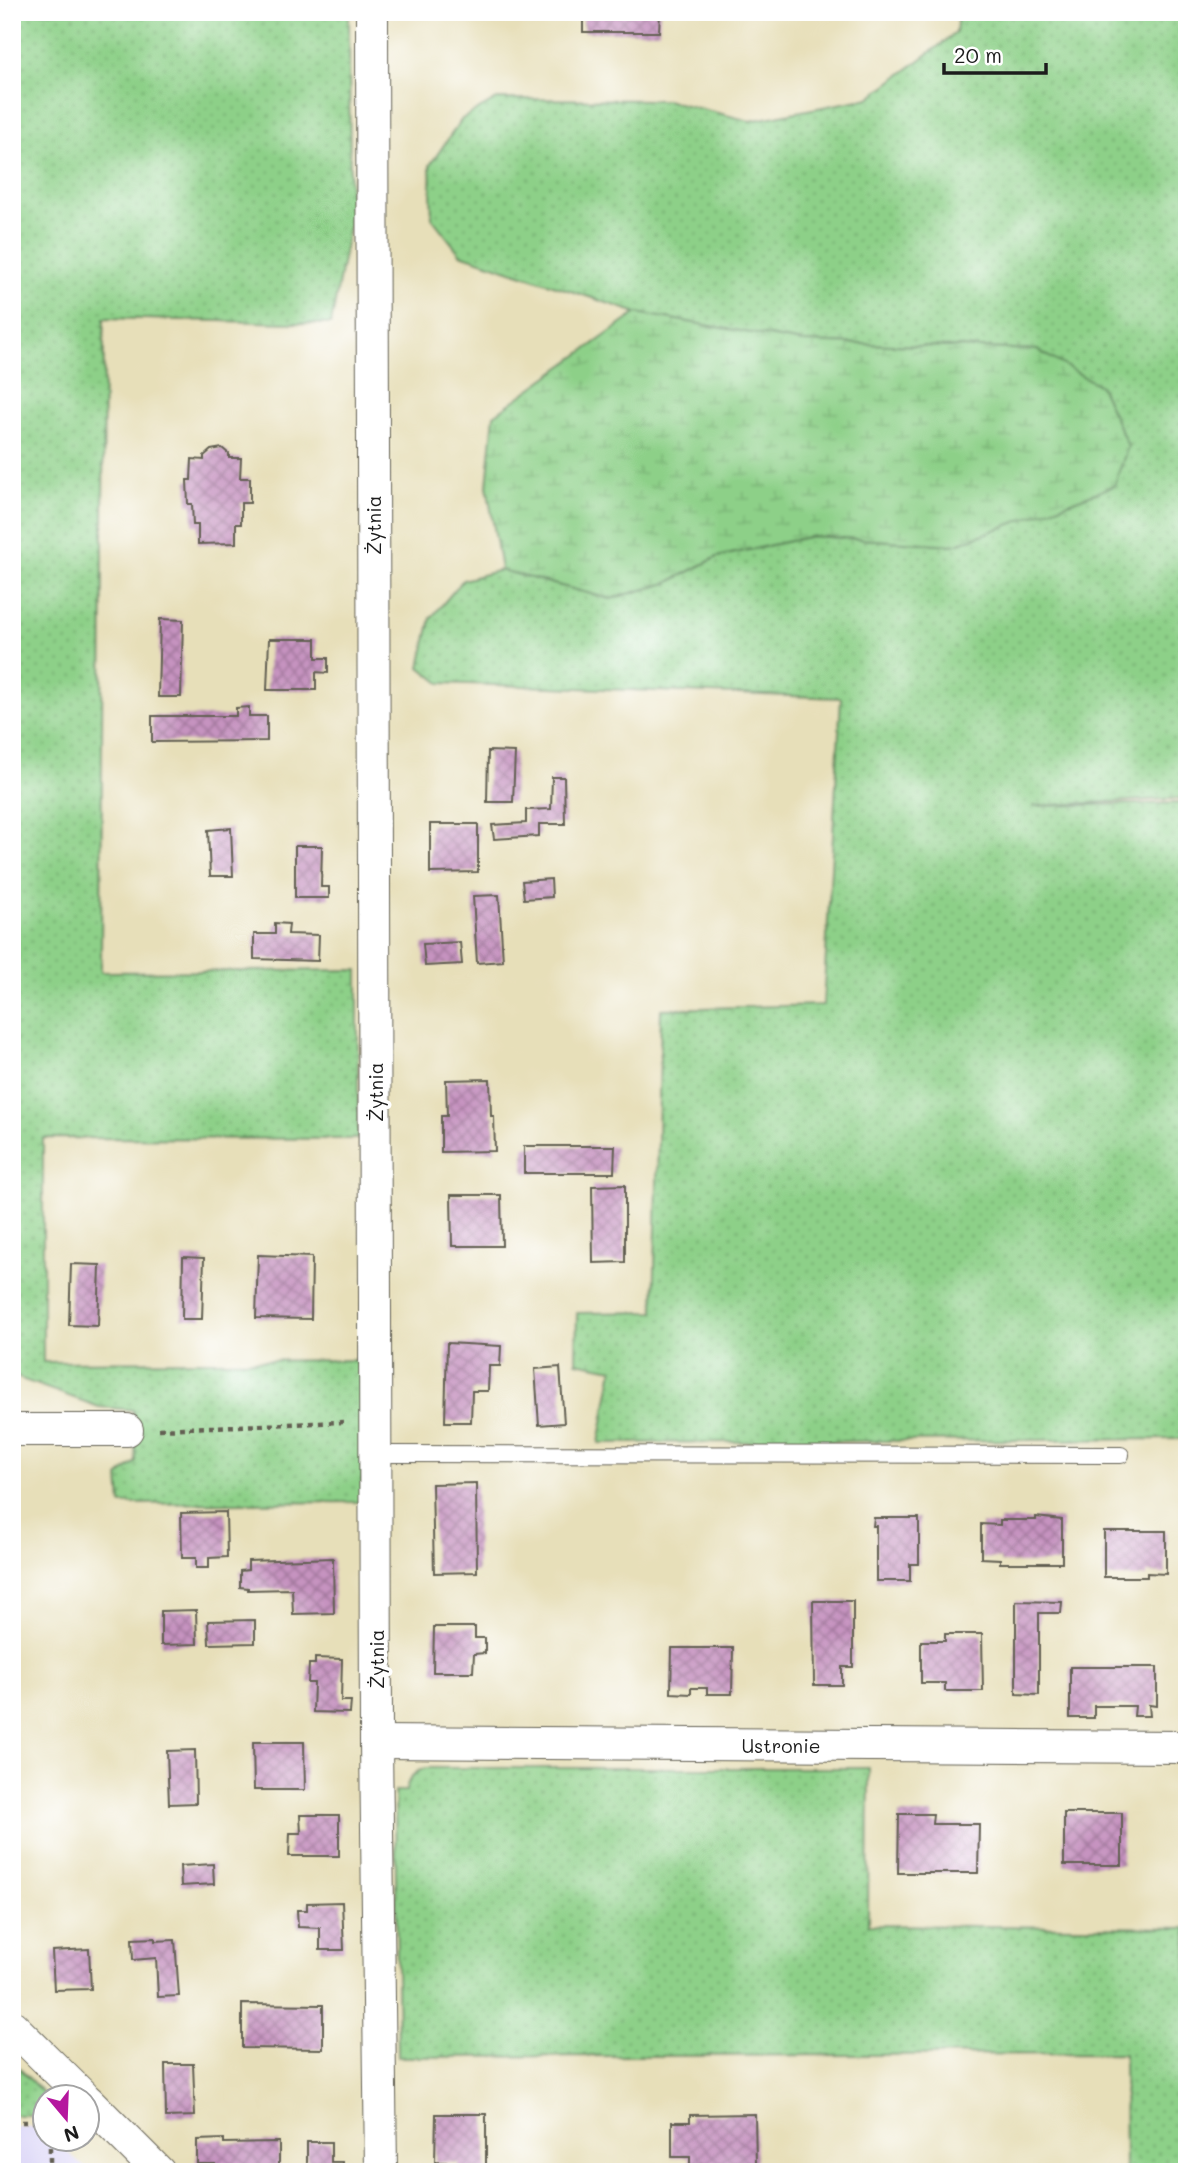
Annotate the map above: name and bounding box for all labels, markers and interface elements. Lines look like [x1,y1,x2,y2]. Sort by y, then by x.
scale bar [944,32,1045,76]
text: 20 m [954,41,1002,68]
street label: Żytnia [361,495,386,555]
street label: Żytnia [363,1062,388,1122]
street label: Żytnia [364,1629,389,1689]
street label: Ustronie [741,1733,821,1758]
north arrow [32,2082,102,2152]
text: N [61,2120,83,2149]

